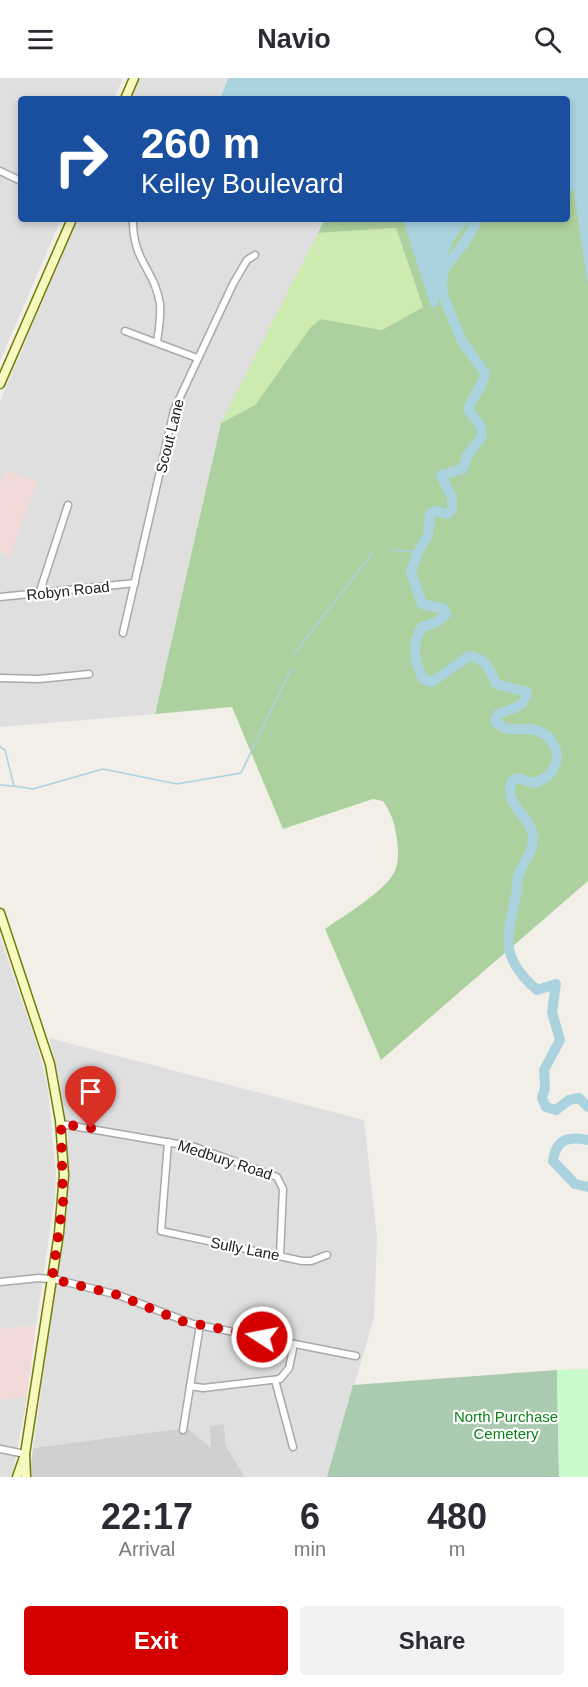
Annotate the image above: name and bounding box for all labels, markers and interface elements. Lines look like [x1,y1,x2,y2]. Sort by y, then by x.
icon: menu [24,23,57,56]
icon: search [531,23,564,56]
text: Navio [257,24,331,54]
icon: right [42,120,120,198]
text: 260 m [141,120,260,167]
text: Kelley Boulevard [141,169,344,199]
street label: Scout Lane [152,397,187,475]
street label: Robyn Road [26,578,110,603]
pin [65,1066,116,1128]
icon: arrive [74,1075,107,1108]
street label: Medbury Road [176,1136,275,1183]
street label: Sully Lane [209,1233,281,1264]
position arrow [230,1305,294,1369]
park label: North Purchase Cemetery [454,1408,558,1442]
text: 22:17 [101,1496,193,1537]
text: 6 [300,1496,320,1537]
text: 480 [427,1496,487,1537]
text: Arrival [119,1538,175,1560]
text: min [294,1538,326,1560]
text: m [449,1538,465,1560]
button: Exit [24,1606,288,1675]
button: Share [300,1606,564,1675]

